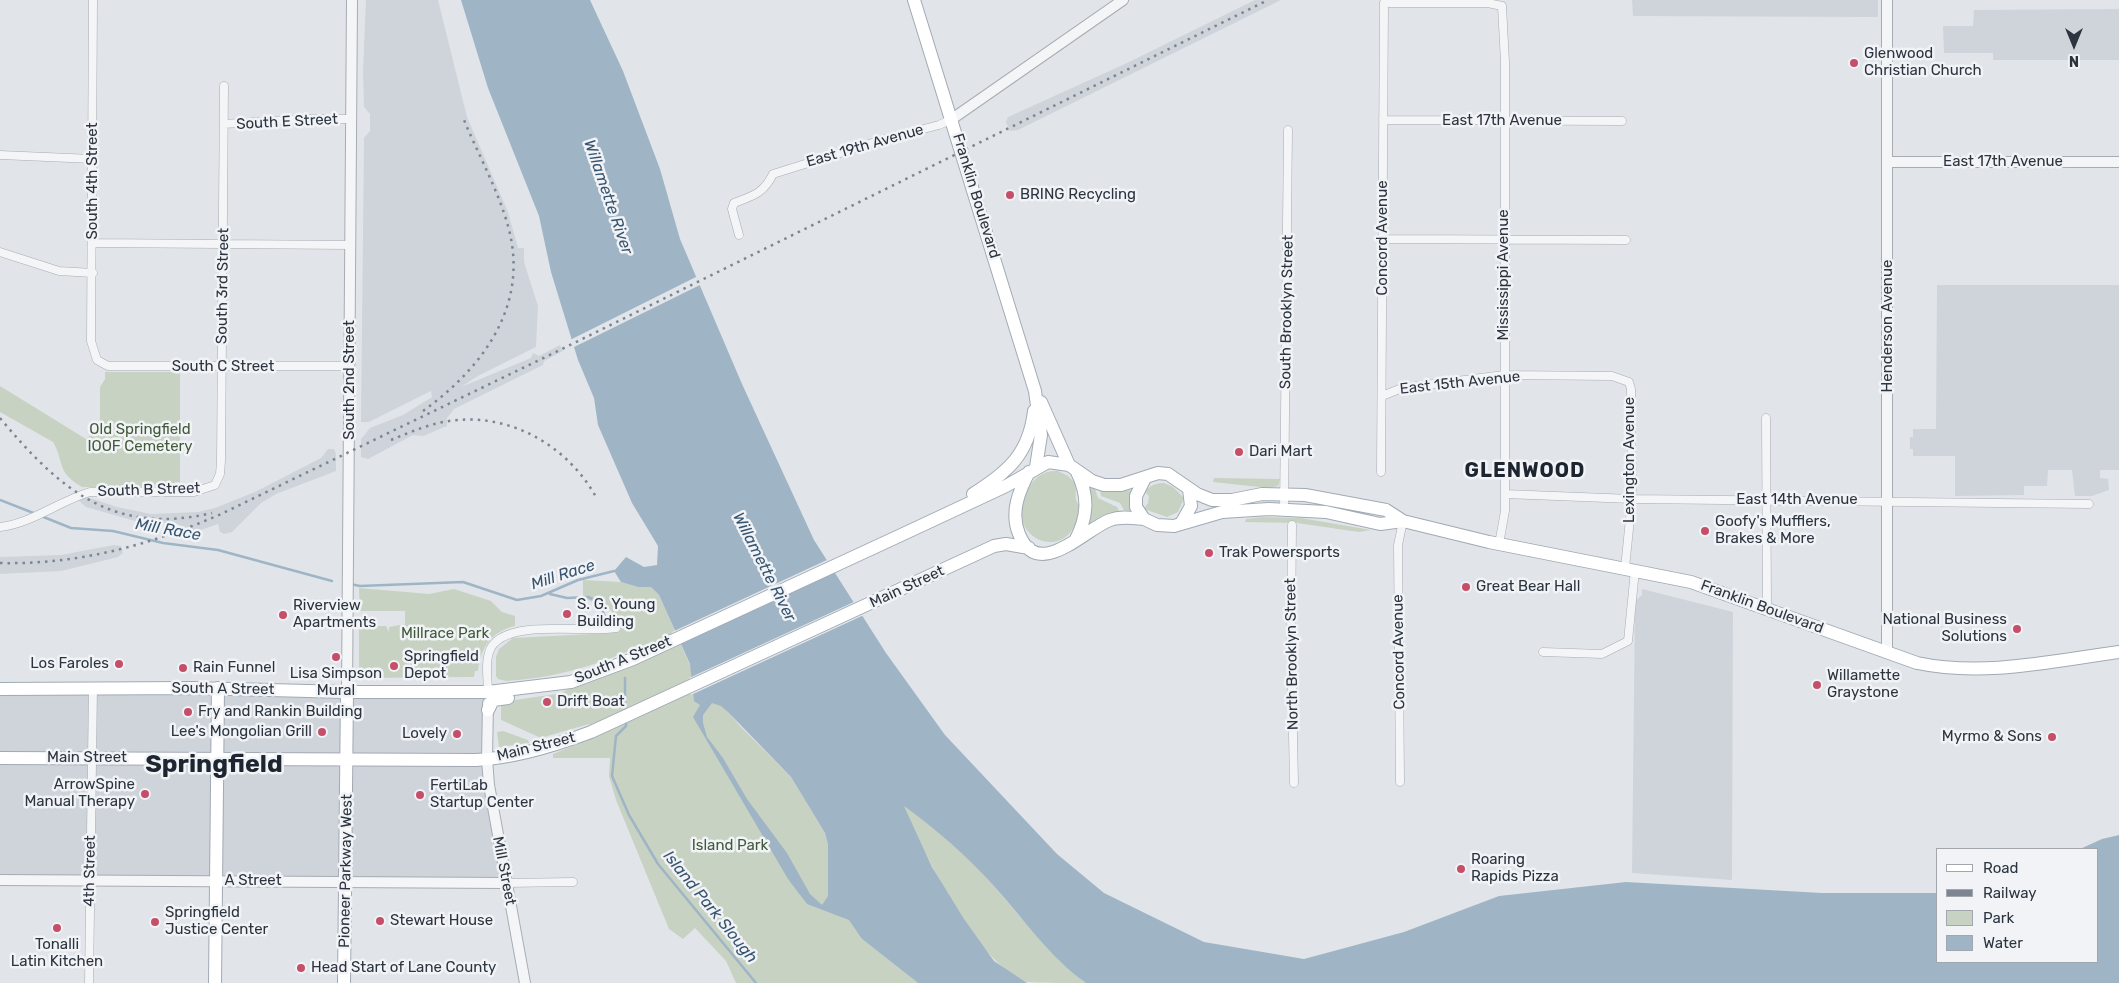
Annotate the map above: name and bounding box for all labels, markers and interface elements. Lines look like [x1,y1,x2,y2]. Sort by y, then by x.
north arrow [2049,20,2099,70]
place label: Glenwood Christian Church [1864,45,1982,80]
text: N [2069,52,2079,69]
marker: Glenwood Christian Church [1848,57,1860,69]
street label: South E Street [236,110,338,134]
street label: East 17th Avenue [1442,112,1562,130]
street label: East 19th Avenue [804,121,926,171]
street label: South 4th Street [84,123,102,239]
street label: Franklin Boulevard [948,131,1004,261]
water label: Willamette River [579,137,637,257]
street label: East 17th Avenue [1943,153,2063,171]
street label: Concord Avenue [1374,180,1392,296]
place label: BRING Recycling [1020,186,1136,204]
marker: BRING Recycling [1004,189,1016,201]
street label: Mississippi Avenue [1495,209,1513,341]
street label: South 3rd Street [213,228,233,344]
street label: South Brooklyn Street [1277,235,1297,389]
street label: Henderson Avenue [1879,260,1897,392]
street label: South 2nd Street [341,320,359,440]
street label: South C Street [172,358,274,376]
street label: East 15th Avenue [1399,368,1521,398]
street label: Lexington Avenue [1621,397,1639,523]
park label: Old Springfield IOOF Cemetery [87,421,193,456]
place label: Dari Mart [1249,443,1312,461]
marker: Dari Mart [1233,446,1245,458]
district label: GLENWOOD [1464,459,1586,483]
street label: South B Street [97,479,201,501]
street label: East 14th Avenue [1736,491,1858,509]
water label: Willamette River [728,509,800,625]
place label: Goofy's Mufflers, Brakes & More [1715,513,1831,548]
water label: Mill Race [134,515,202,545]
marker: Goofy's Mufflers, Brakes & More [1699,525,1711,537]
place label: Trak Powersports [1219,544,1340,562]
marker: Trak Powersports [1203,547,1215,559]
water label: Mill Race [529,556,597,594]
street label: Main Street [867,562,947,612]
street label: Franklin Boulevard [1698,576,1826,638]
street label: North Brooklyn Street [1282,578,1302,730]
place label: Great Bear Hall [1476,578,1580,596]
marker: Great Bear Hall [1460,581,1472,593]
street label: Concord Avenue [1389,594,1409,710]
place label: S. G. Young Building [577,596,655,631]
place label: Riverview Apartments [293,597,376,632]
marker: S. G. Young Building [561,608,573,620]
marker: Riverview Apartments [277,609,289,621]
place label: National Business Solutions [1882,611,2007,646]
marker: National Business Solutions [2011,623,2023,635]
park label: Millrace Park [401,625,489,643]
street label: South A Street [572,632,674,688]
place label: Springfield Depot [404,648,479,683]
marker: Lisa Simpson Mural [330,651,342,663]
place label: Los Faroles [30,655,109,673]
marker: Los Faroles [113,658,125,670]
place label: Rain Funnel [193,659,275,677]
marker: Springfield Depot [388,660,400,672]
marker: Rain Funnel [177,662,189,674]
place label: Lisa Simpson Mural [290,665,382,700]
place label: Willamette Graystone [1827,667,1900,702]
street label: South A Street [171,679,275,699]
marker: Willamette Graystone [1811,679,1823,691]
place label: Drift Boat [557,693,625,711]
marker: Drift Boat [541,696,553,708]
place label: Fry and Rankin Building [198,703,362,721]
marker: Fry and Rankin Building [182,706,194,718]
place label: Lee's Mongolian Grill [171,723,312,741]
place label: Lovely [402,725,447,743]
marker: Lee's Mongolian Grill [316,726,328,738]
marker: Lovely [451,728,463,740]
place label: Myrmo & Sons [1942,728,2042,746]
street label: Main Street [495,729,577,765]
marker: Myrmo & Sons [2046,731,2058,743]
street label: Main Street [47,749,127,767]
district label: Springfield [145,750,283,780]
place label: ArrowSpine Manual Therapy [24,776,135,811]
place label: FertiLab Startup Center [430,777,534,812]
marker: ArrowSpine Manual Therapy [139,788,151,800]
marker: FertiLab Startup Center [414,789,426,801]
street label: Pioneer Parkway West [336,794,356,948]
street label: 4th Street [80,835,100,907]
street label: Mill Street [488,835,520,907]
park label: Island Park [692,837,768,855]
water label: Island Park Slough [659,847,761,967]
legend [1936,848,2099,963]
place label: Roaring Rapids Pizza [1471,851,1559,886]
text: Road [1983,859,2019,877]
marker: Roaring Rapids Pizza [1455,863,1467,875]
street label: A Street [224,872,282,890]
text: Railway [1983,884,2037,902]
place label: Springfield Justice Center [165,904,268,939]
text: Park [1983,909,2014,927]
place label: Stewart House [390,912,493,930]
marker: Stewart House [374,915,386,927]
marker: Springfield Justice Center [149,916,161,928]
marker: Tonalli Latin Kitchen [51,922,63,934]
text: Water [1983,934,2023,952]
place label: Tonalli Latin Kitchen [11,936,103,971]
place label: Head Start of Lane County [311,959,496,977]
marker: Head Start of Lane County [295,962,307,974]

